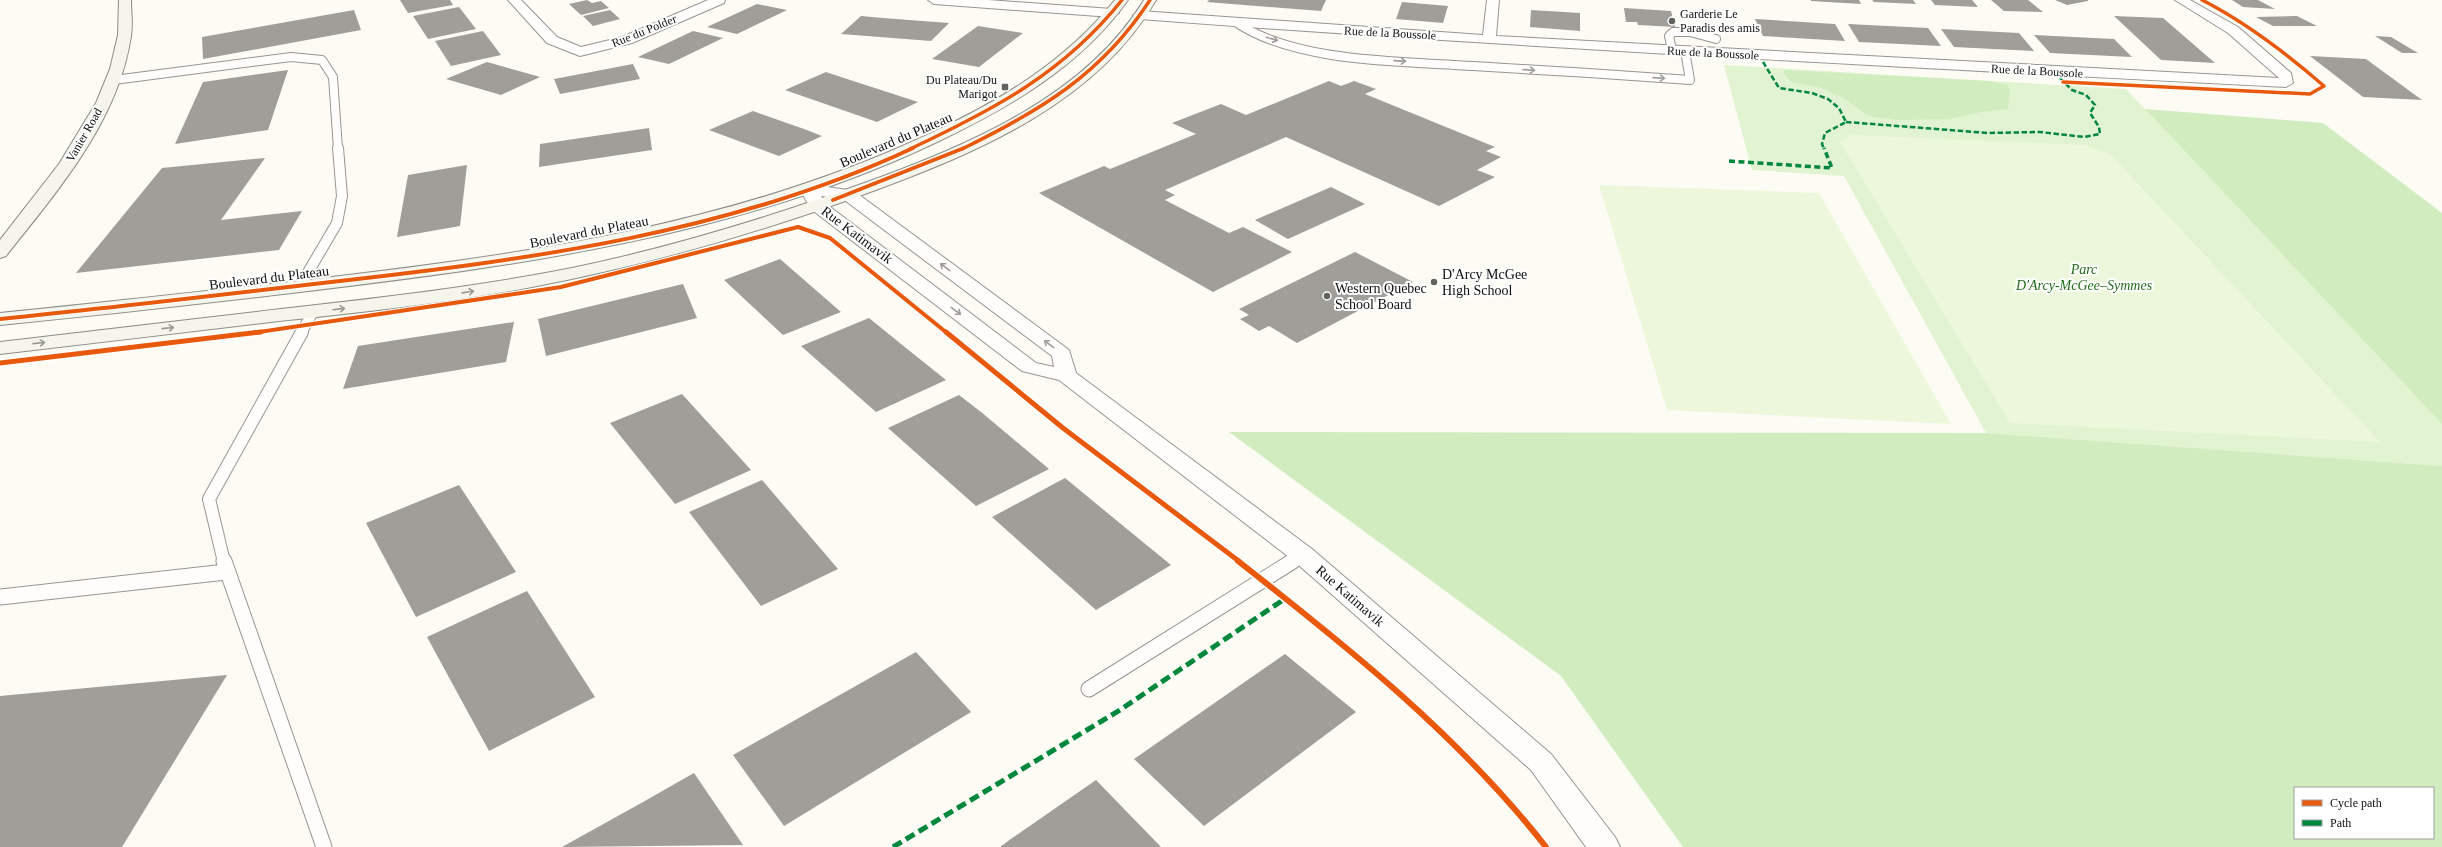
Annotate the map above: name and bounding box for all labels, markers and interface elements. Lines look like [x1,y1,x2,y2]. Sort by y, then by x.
place label: Garderie Le Paradis des amis [1680,7,1760,35]
street label: Rue du Polder [610,12,678,50]
marker: Garderie Le Paradis des amis [1667,16,1677,26]
street label: Rue de la Boussole [1344,24,1436,42]
one-way arrow [1265,36,1278,43]
street label: Rue de la Boussole [1667,44,1759,62]
one-way arrow [1393,58,1406,65]
street label: Rue de la Boussole [1991,62,2083,80]
one-way arrow [1522,66,1535,73]
place label: Du Plateau/Du Marigot [926,73,998,101]
one-way arrow [1652,74,1665,81]
marker: Du Plateau/Du Marigot [1000,82,1010,92]
street label: Vanier Road [63,106,105,164]
street label: Boulevard du Plateau [838,110,954,170]
street label: Rue Katimavik [818,203,896,267]
street label: Boulevard du Plateau [528,213,650,251]
park label: Parc D'Arcy-McGee–Symmes [2015,262,2153,293]
street label: Boulevard du Plateau [208,263,330,293]
one-way arrow [940,263,951,271]
place label: D'Arcy McGee High School [1442,267,1527,298]
marker: D'Arcy McGee High School [1429,277,1439,287]
place label: Western Quebec School Board [1335,281,1427,312]
one-way arrow [461,288,474,296]
marker: Western Quebec School Board [1322,291,1332,301]
one-way arrow [332,305,345,313]
one-way arrow [950,307,961,315]
one-way arrow [161,325,174,332]
one-way arrow [32,339,45,347]
one-way arrow [1044,340,1055,348]
street label: Rue Katimavik [1313,562,1387,630]
legend [2294,787,2434,839]
text: Cycle path [2330,796,2382,810]
text: Path [2330,816,2351,830]

